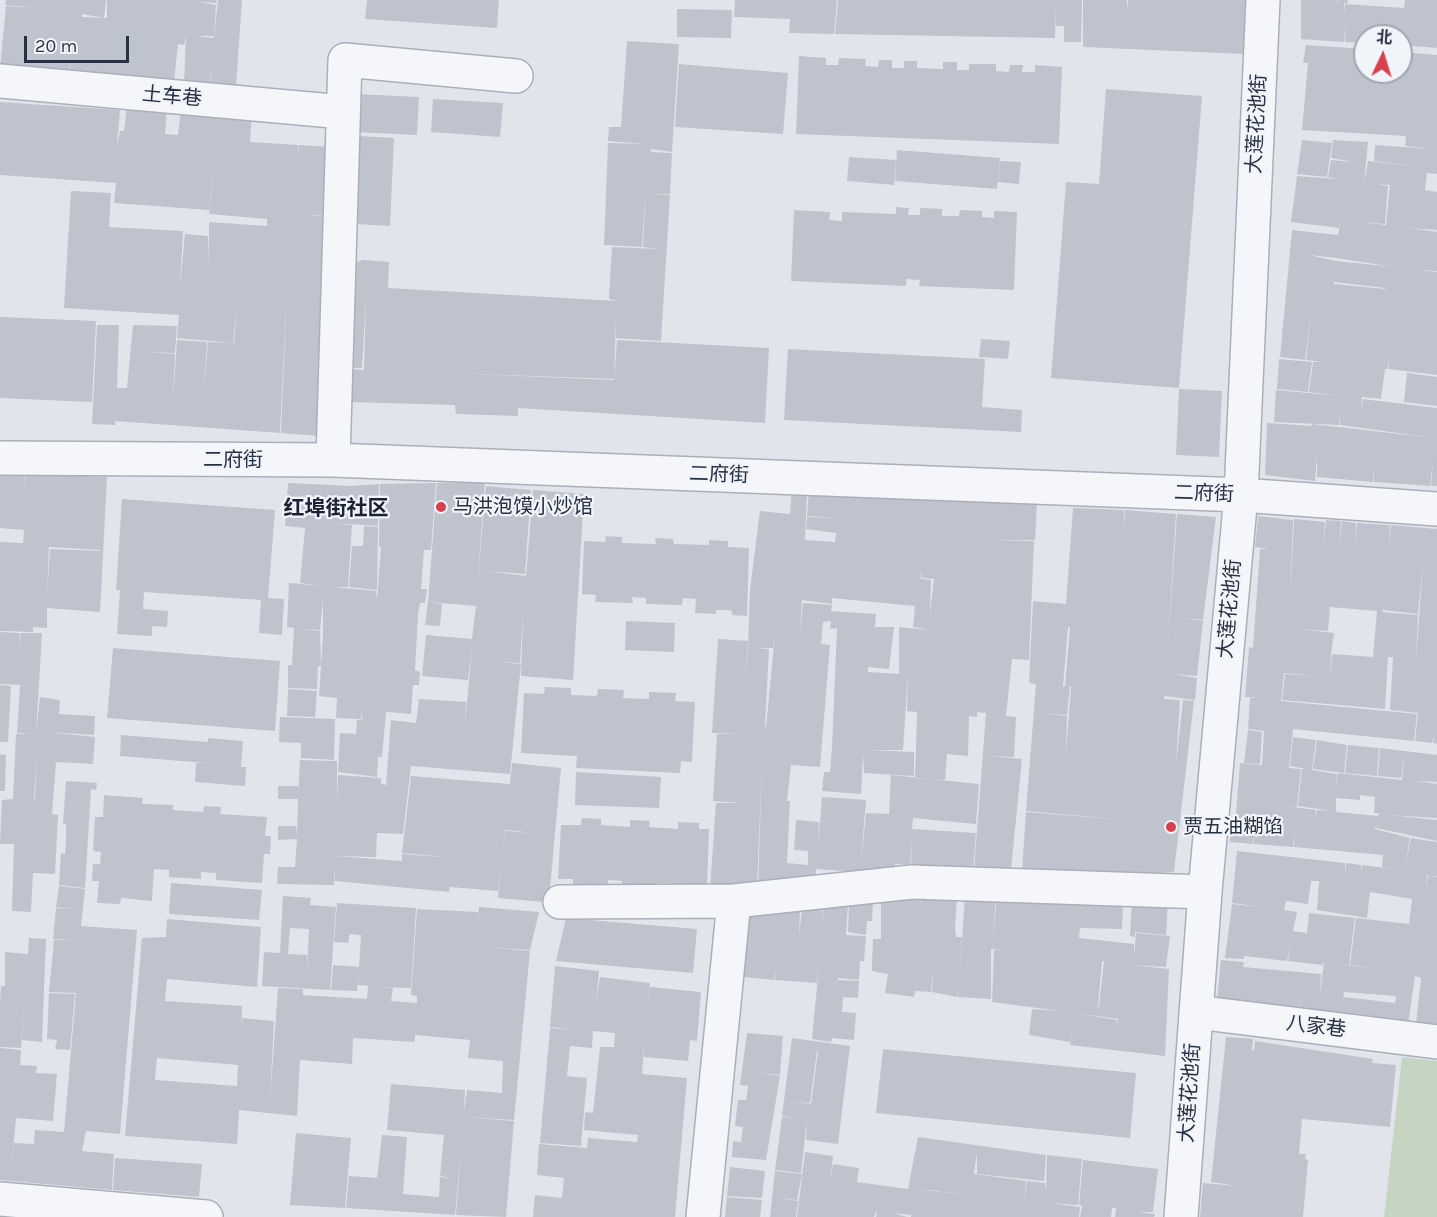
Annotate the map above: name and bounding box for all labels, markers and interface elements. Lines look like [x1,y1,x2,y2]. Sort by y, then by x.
scale bar [27,24,132,62]
north arrow [1353,24,1413,84]
text: 北 [1375,28,1393,48]
text: 20 m [35,35,77,57]
street label: 大莲花池街 [1242,73,1272,175]
street label: 土车巷 [141,82,203,112]
street label: 二府街 [203,448,263,472]
street label: 二府街 [689,462,749,488]
street label: 二府街 [1174,481,1234,507]
place label: 马洪泡馍小炒馆 [453,495,593,519]
district label: 红埠街社区 [284,496,388,522]
marker: 马洪泡馍小炒馆 [434,500,448,514]
street label: 大莲花池街 [1214,558,1246,660]
place label: 贾五油糊馅 [1183,815,1283,839]
marker: 贾五油糊馅 [1164,820,1178,834]
street label: 八家巷 [1285,1011,1347,1043]
street label: 大莲花池街 [1175,1042,1205,1144]

